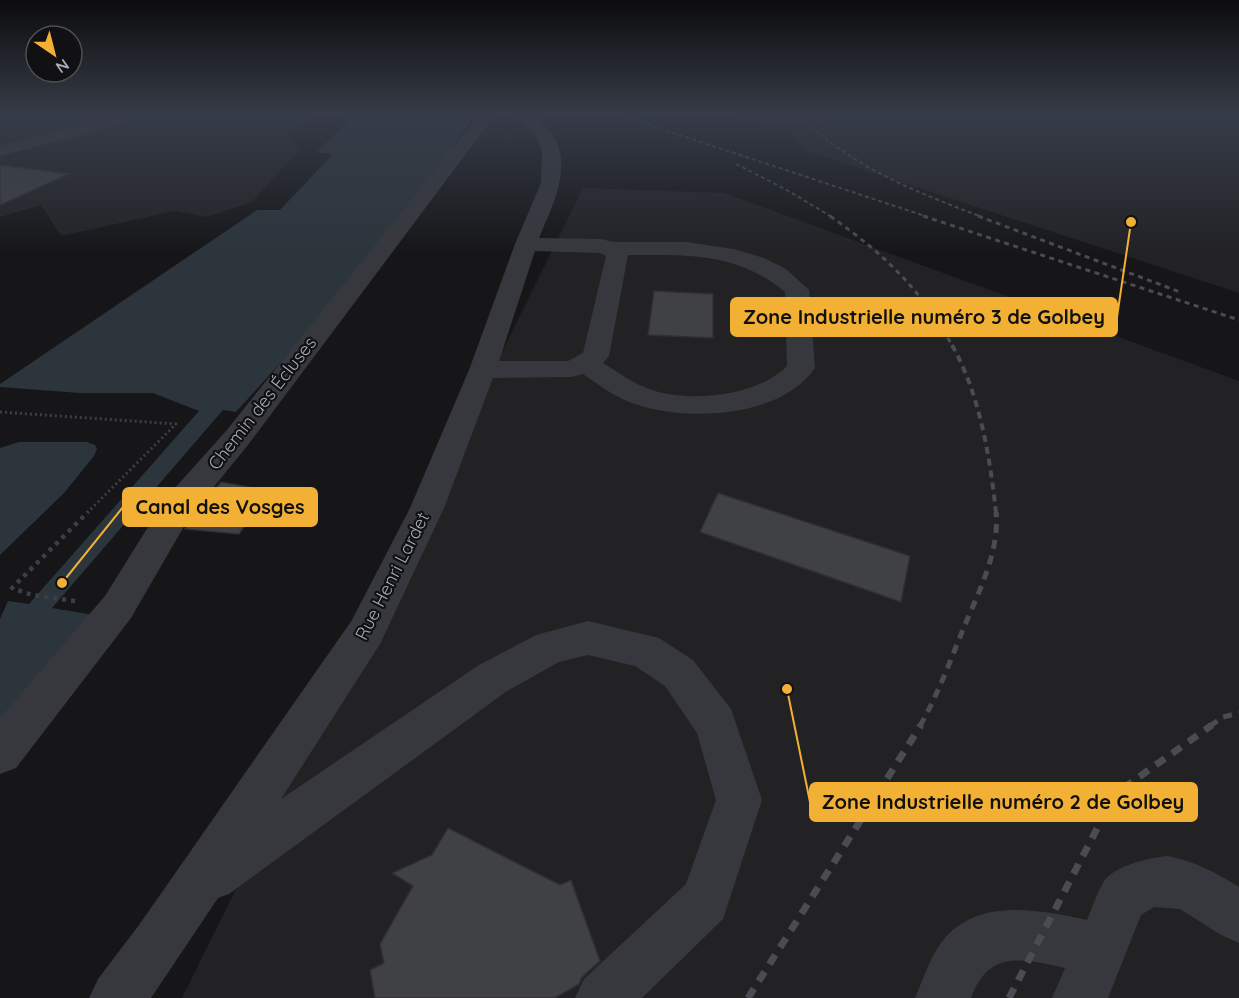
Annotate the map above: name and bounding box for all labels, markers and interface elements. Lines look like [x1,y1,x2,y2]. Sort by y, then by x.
north arrow [24,24,84,84]
text: N [52,55,73,78]
callout: Zone Industrielle numéro 3 de Golbey [731,298,1117,336]
text: Zone Industrielle numéro 3 de Golbey [743,304,1105,329]
street label: Chemin des Écluses [203,332,321,474]
callout: Canal des Vosges [123,488,317,526]
text: Canal des Vosges [135,494,305,519]
street label: Rue Henri Lardet [350,508,434,644]
callout: Zone Industrielle numéro 2 de Golbey [810,783,1197,821]
text: Zone Industrielle numéro 2 de Golbey [822,789,1184,814]

